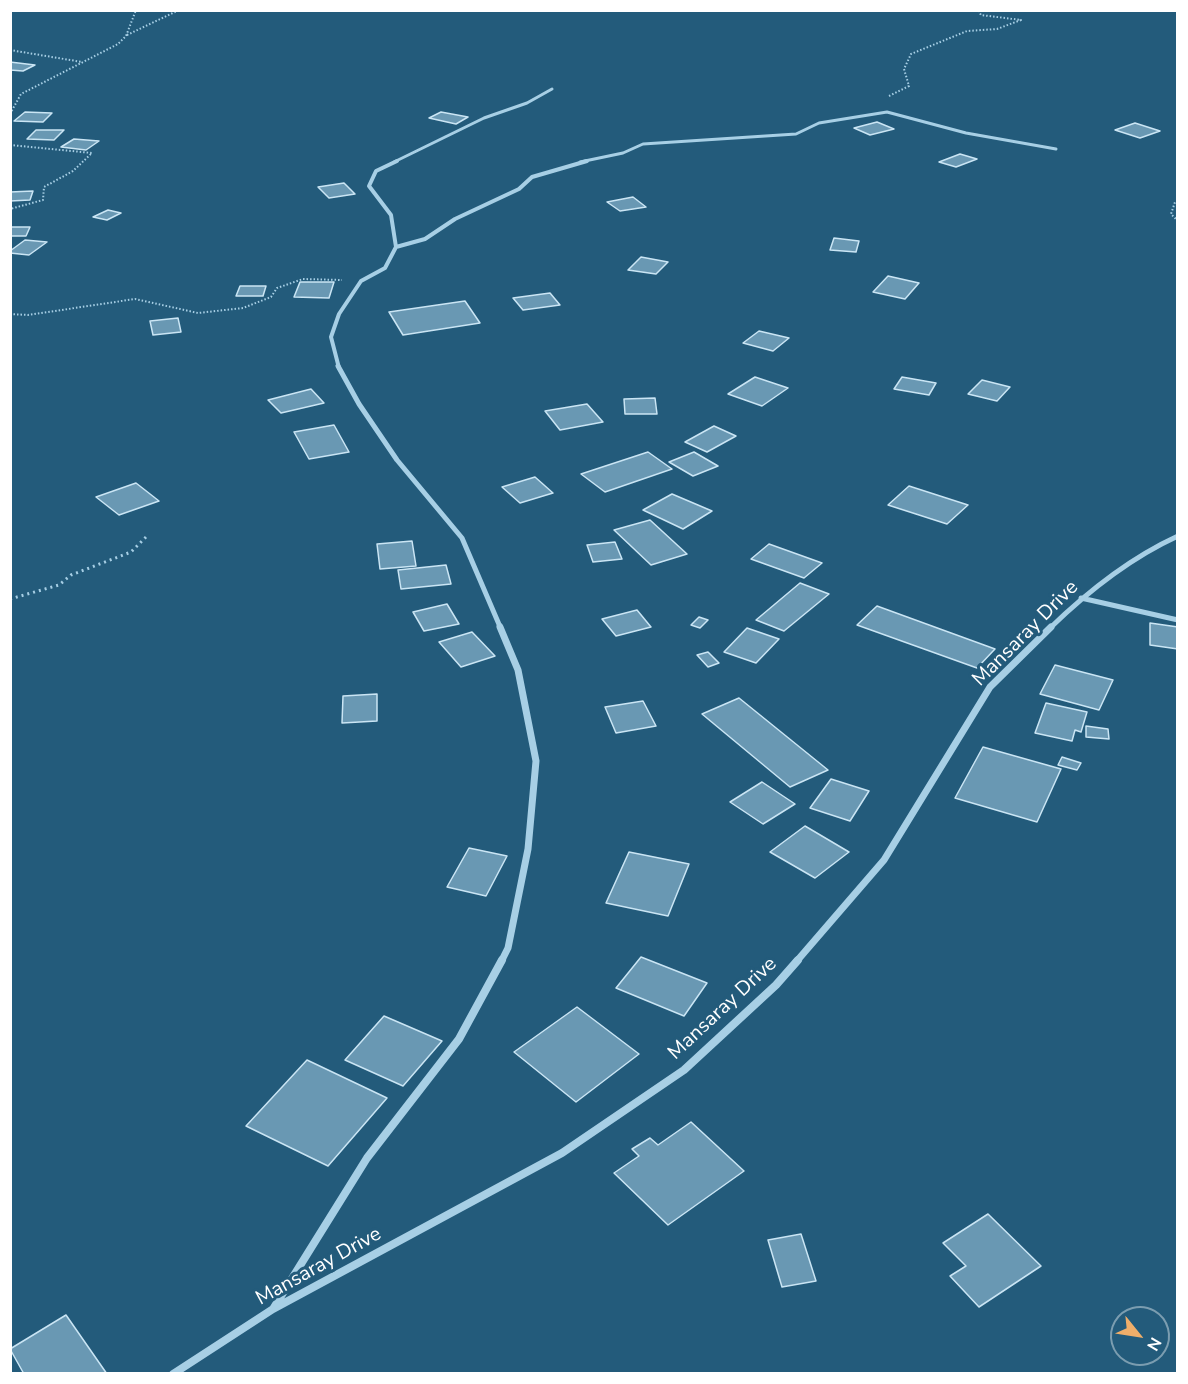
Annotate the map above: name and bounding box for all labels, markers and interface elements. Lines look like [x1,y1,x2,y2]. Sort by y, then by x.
street label: Mansaray Drive [968,576,1084,692]
street label: Mansaray Drive [664,953,782,1065]
street label: Mansaray Drive [252,1223,386,1311]
north arrow [1110,1306,1170,1366]
text: N [1141,1333,1166,1355]

